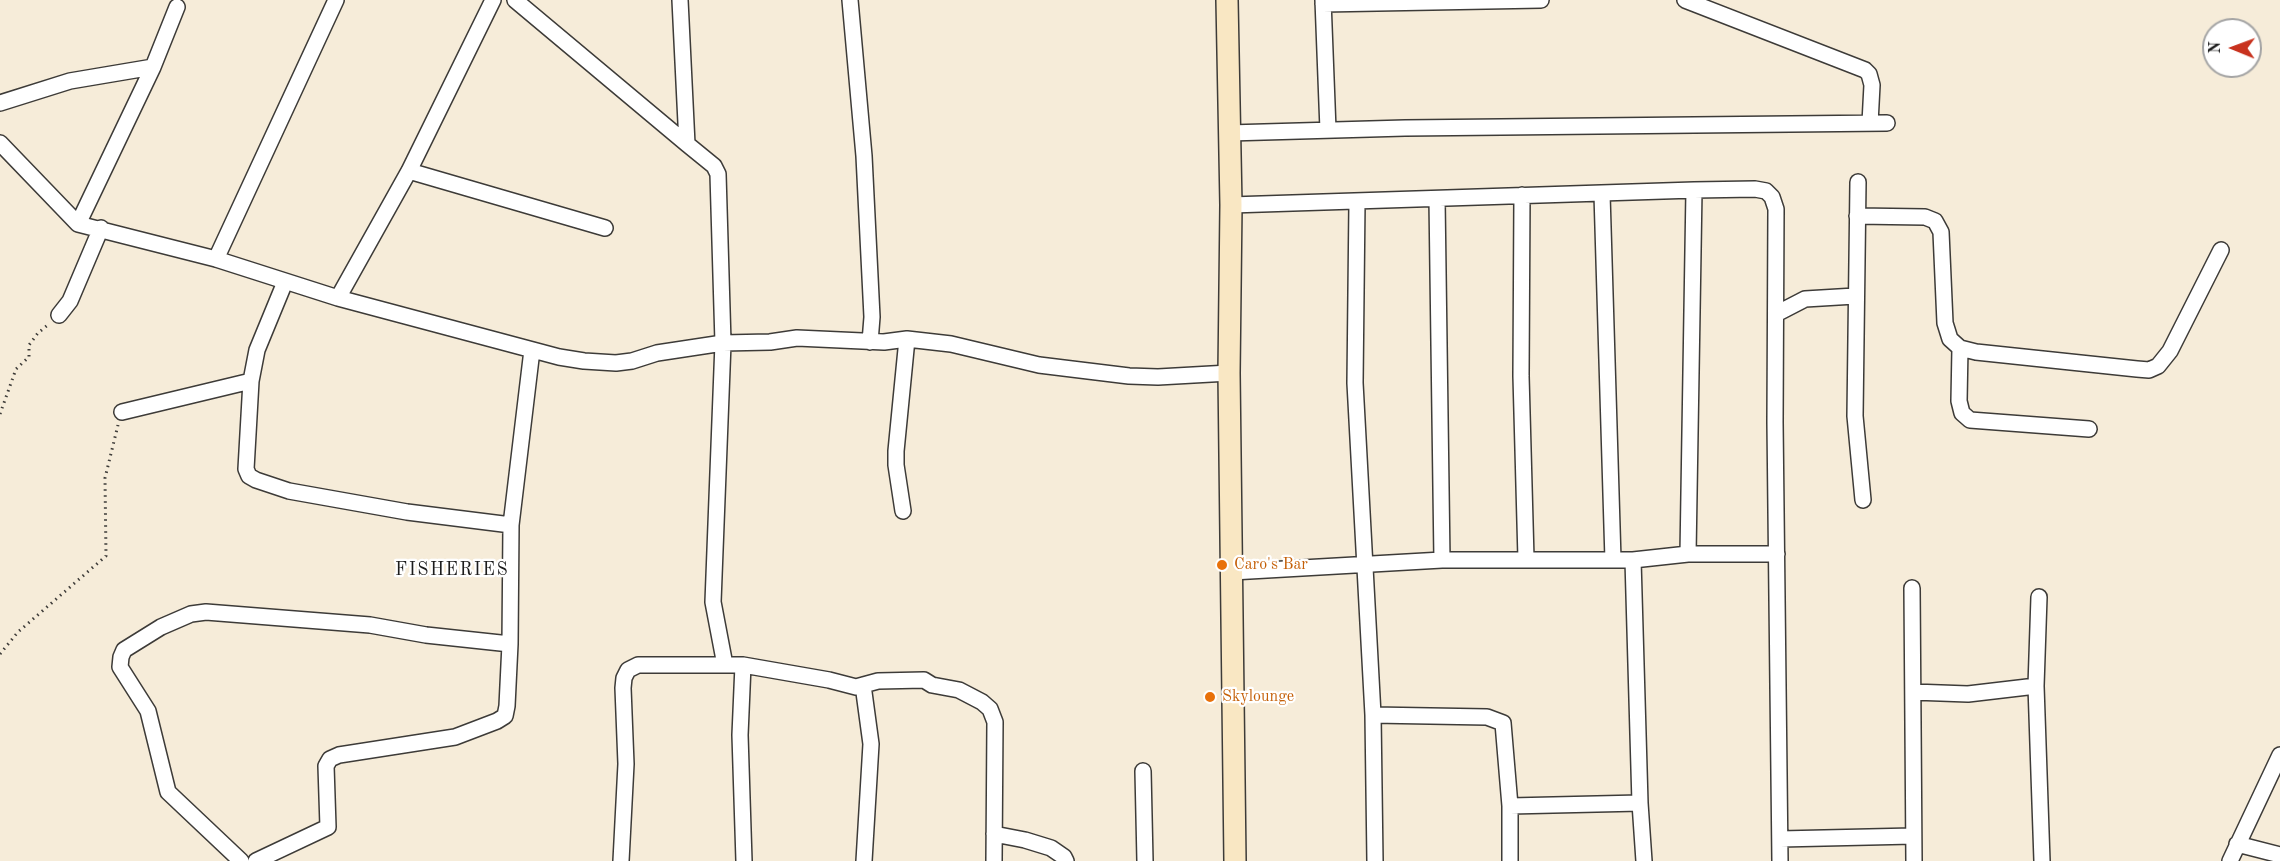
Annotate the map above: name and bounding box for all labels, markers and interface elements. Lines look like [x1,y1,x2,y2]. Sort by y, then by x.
north arrow [2202,18,2262,78]
text: N [2208,41,2224,54]
place label: Caro's Bar [1234,555,1308,575]
marker: Caro's Bar [1215,558,1229,572]
district label: FISHERIES [395,559,509,581]
place label: Skylounge [1222,687,1294,707]
marker: Skylounge [1203,690,1217,704]

